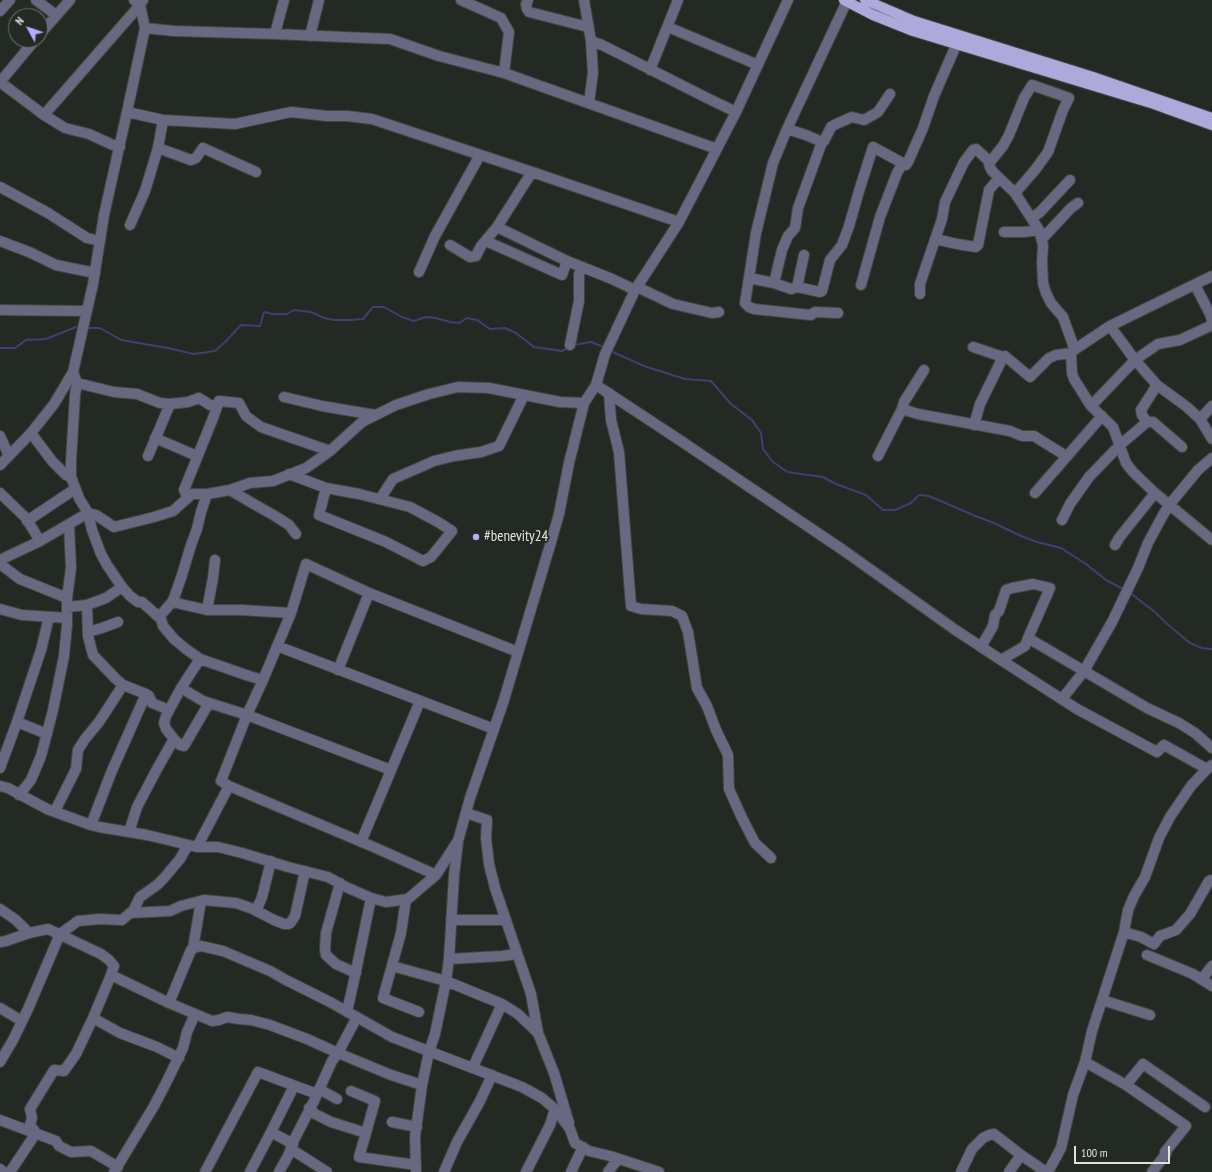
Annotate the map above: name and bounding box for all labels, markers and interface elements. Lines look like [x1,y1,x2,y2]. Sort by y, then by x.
north arrow [8,8,48,48]
text: N [12,14,27,28]
place label: #benevity24 [484,528,548,546]
marker: #benevity24 [471,532,481,542]
scale bar [1076,1138,1172,1164]
text: 100 m [1081,1145,1108,1160]

